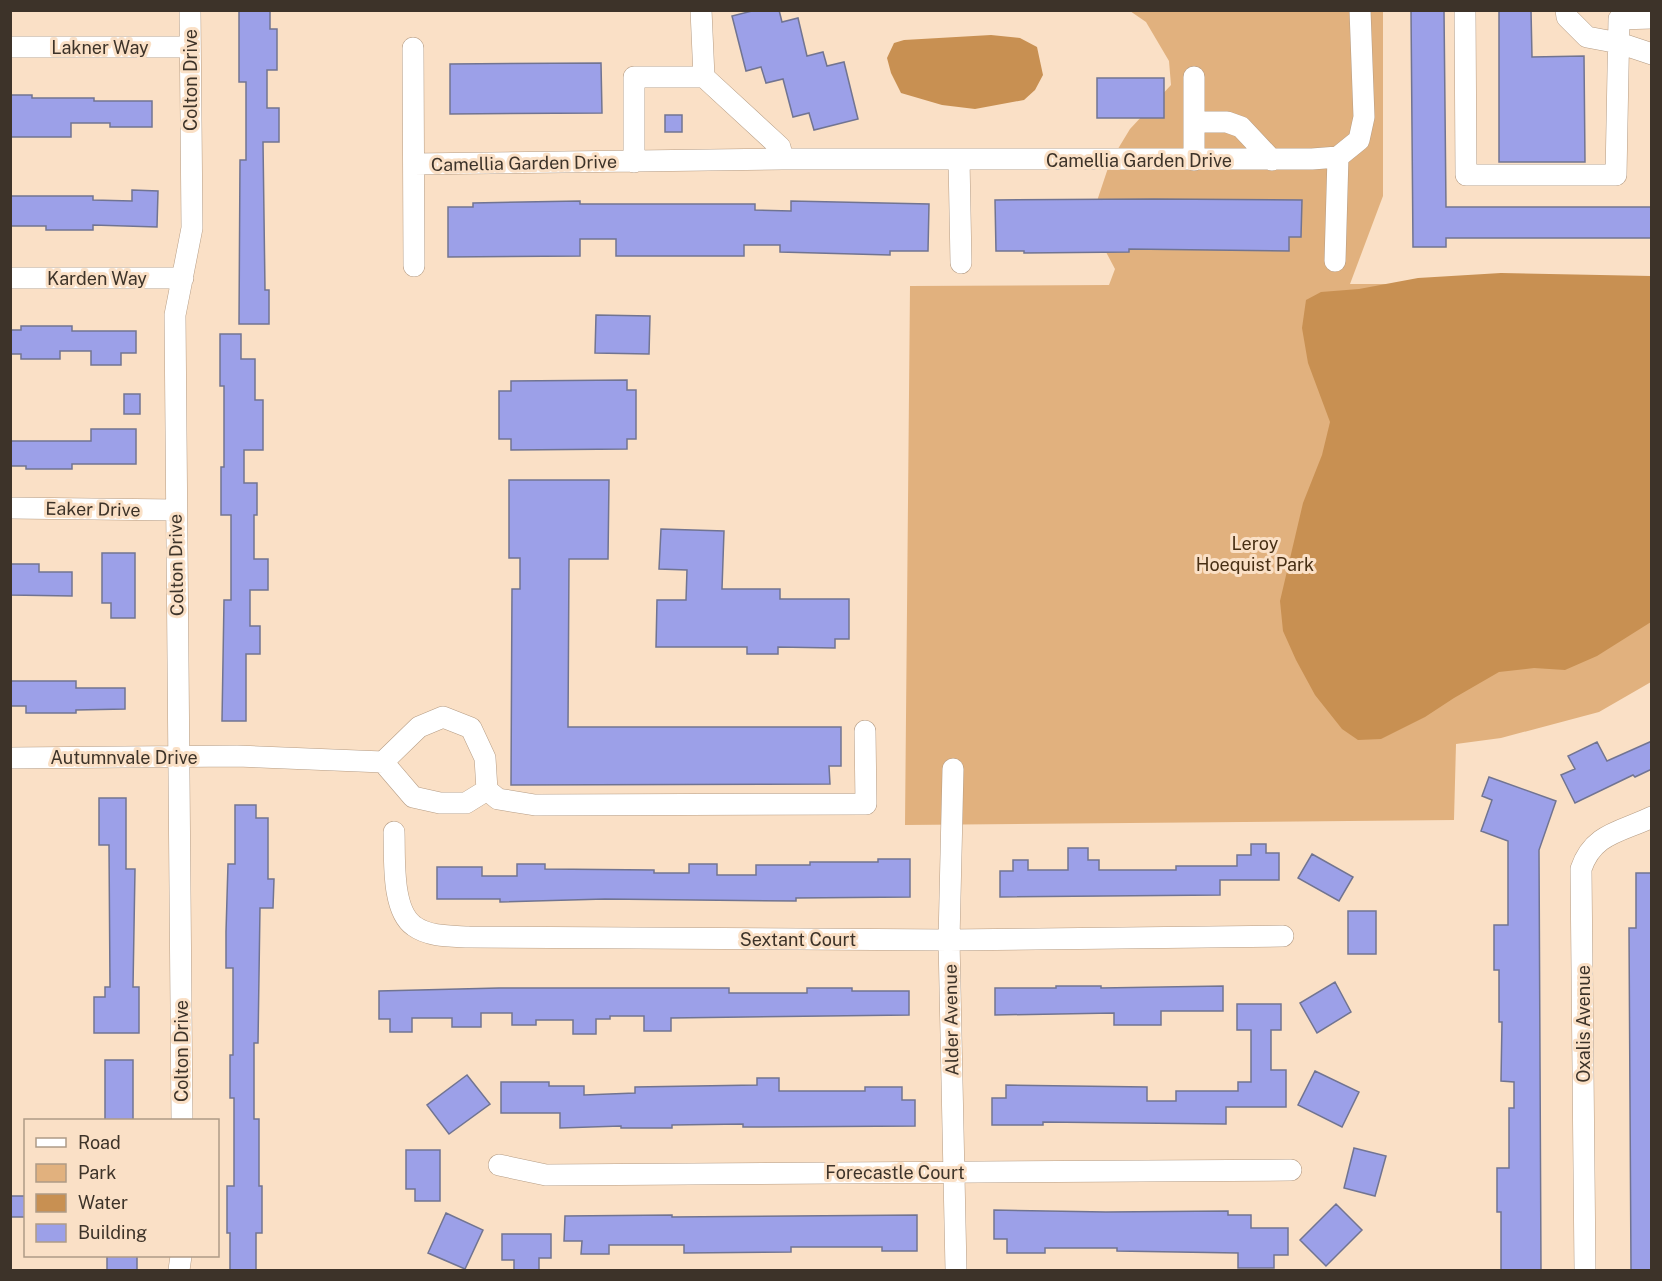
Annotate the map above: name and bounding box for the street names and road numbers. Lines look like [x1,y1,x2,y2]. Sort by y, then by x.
street label: Colton Drive [180,29,201,131]
street label: Lakner Way [51,37,149,58]
street label: Camellia Garden Drive [1046,150,1232,171]
street label: Camellia Garden Drive [431,151,617,175]
street label: Karden Way [47,268,147,289]
street label: Eaker Drive [45,498,141,520]
street label: Colton Drive [165,514,187,616]
street label: Autumnvale Drive [50,747,198,768]
street label: Sextant Court [740,929,856,950]
street label: Alder Avenue [940,964,962,1076]
street label: Oxalis Avenue [1573,965,1594,1083]
street label: Colton Drive [171,1000,192,1102]
street label: Forecastle Court [825,1162,965,1183]

